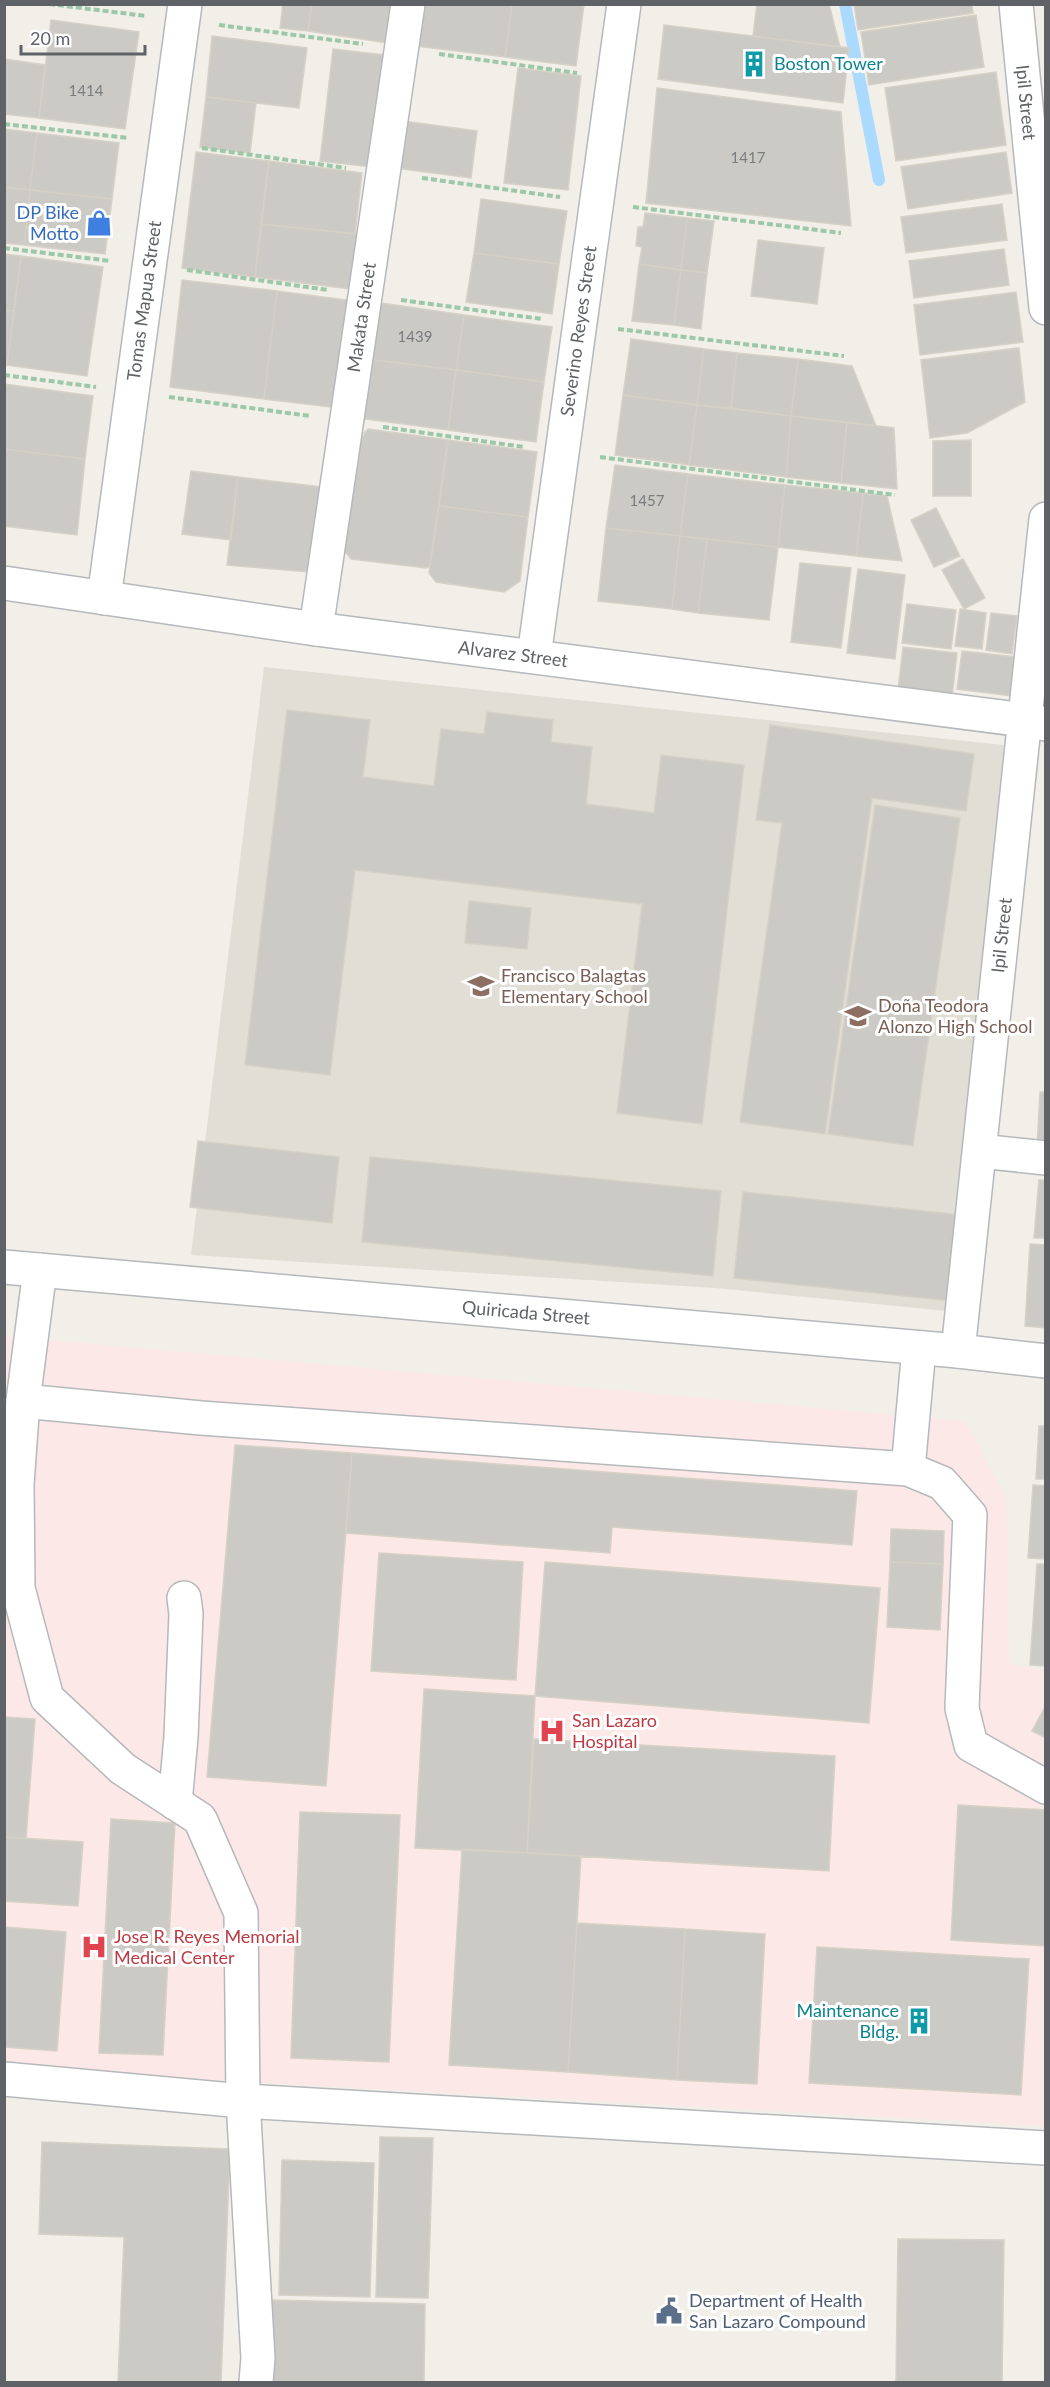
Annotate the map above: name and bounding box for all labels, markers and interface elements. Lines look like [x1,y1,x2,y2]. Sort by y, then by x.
scale bar [21,18,146,56]
text: 20 m [30,27,70,49]
building icon: Boston Tower [739,49,769,79]
place label: Boston Tower [774,52,883,74]
street label: Ipil Street [1012,64,1041,142]
house number: 1414 [69,81,104,99]
house number: 1417 [731,148,766,166]
place label: DP Bike Motto [16,201,79,244]
shop icon: DP Bike Motto [84,208,114,238]
street label: Tomas Mapua Street [122,219,165,382]
street label: Severino Reyes Street [555,244,601,418]
street label: Makata Street [342,260,380,374]
house number: 1439 [398,327,432,345]
house number: 1457 [630,491,665,509]
street label: Alvarez Street [457,635,570,671]
street label: Ipil Street [986,896,1016,974]
place label: Francisco Balagtas Elementary School [501,964,648,1007]
school or university icon: Francisco Balagtas Elementary School [466,971,496,1001]
place label: Doña Teodora Alonzo High School [878,994,1032,1037]
school or university icon: Doña Teodora Alonzo High School [843,1001,873,1031]
street label: Quiricada Street [461,1295,591,1329]
place label: San Lazaro Hospital [572,1709,657,1752]
hospital icon: San Lazaro Hospital [537,1716,567,1746]
place label: Jose R. Reyes Memorial Medical Center [114,1925,299,1968]
hospital icon: Jose R. Reyes Memorial Medical Center [79,1932,109,1962]
place label: Maintenance Bldg. [796,1999,899,2042]
building icon: Maintenance Bldg. [904,2006,934,2036]
place label: Department of Health San Lazaro Compound [689,2289,866,2332]
public building icon: Department of Health San Lazaro Compound [654,2296,684,2326]

